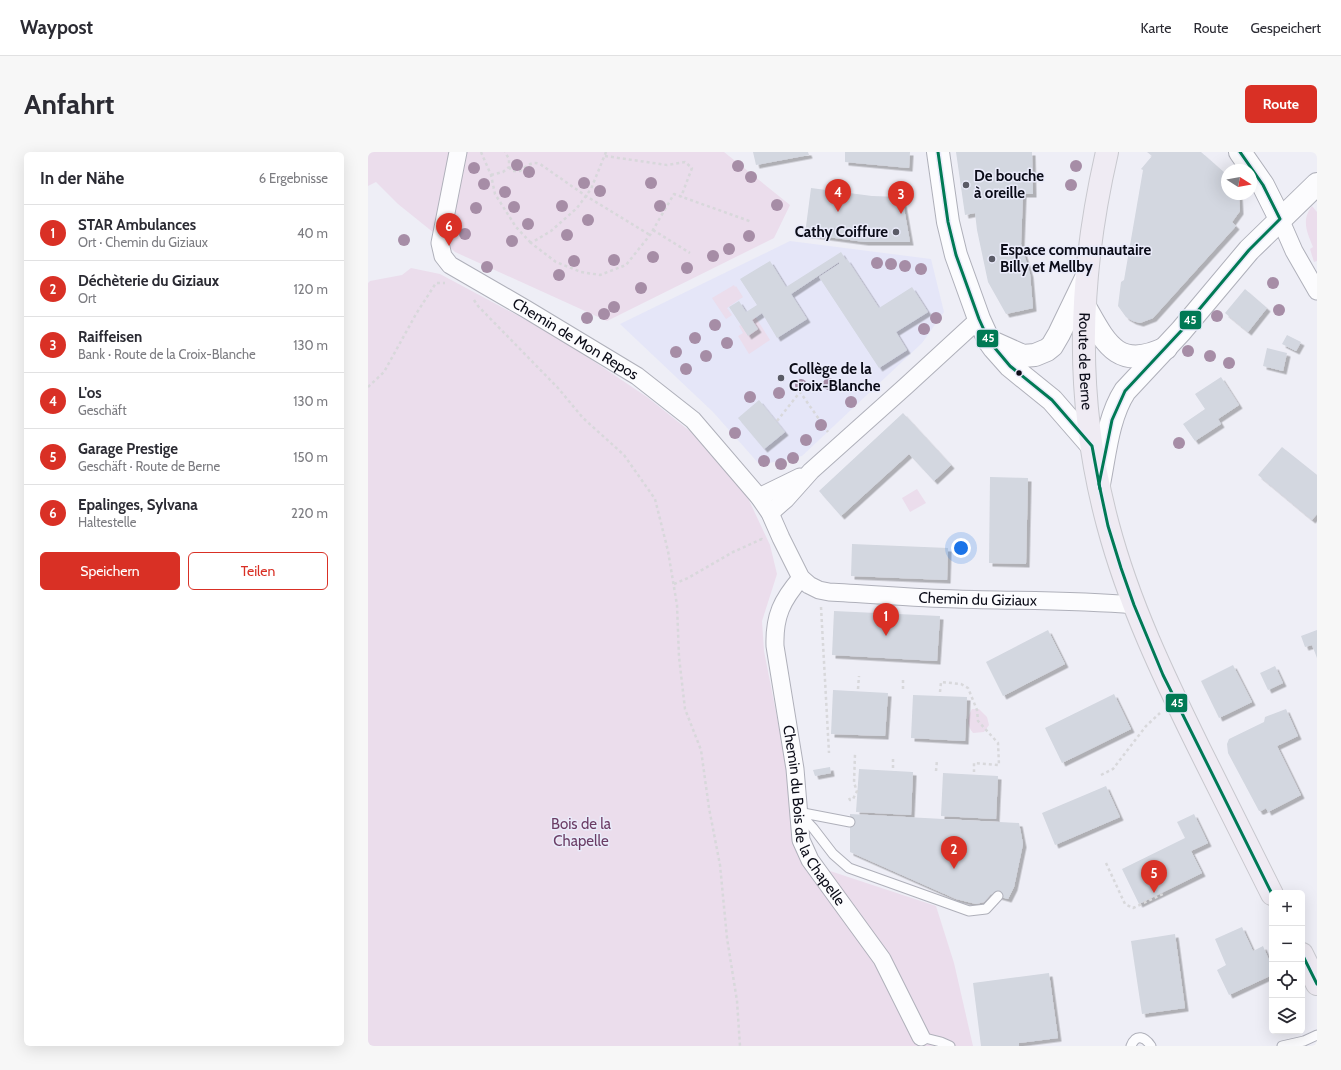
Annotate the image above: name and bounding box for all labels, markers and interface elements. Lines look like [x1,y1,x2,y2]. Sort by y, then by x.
text: Waypost [20,16,93,39]
text: Karte [1141,19,1171,37]
text: Route [1193,19,1229,37]
text: Gespeichert [1251,19,1321,37]
button: Route [1245,85,1317,123]
text: Anfahrt [24,87,114,121]
north arrow [1221,164,1257,200]
place label: De bouche à oreille [974,167,1044,202]
text: In der Nähe [40,168,124,188]
text: 6 Ergebnisse [259,170,328,186]
pin: 4 [825,179,851,212]
marker: De bouche à oreille [961,180,971,190]
pin: 3 [888,181,914,214]
pin: 6 [436,213,462,246]
text: STAR Ambulances [78,216,196,234]
place label: Cathy Coiffure [795,223,888,241]
text: 1 [51,225,55,241]
text: 40 m [297,225,328,241]
marker: Cathy Coiffure [891,227,901,237]
text: Ort · Chemin du Giziaux [78,234,208,250]
place label: Espace communautaire Billy et Mellby [1000,241,1151,276]
marker: Espace communautaire Billy et Mellby [987,254,997,264]
text: Déchèterie du Giziaux [78,272,219,290]
text: 2 [50,281,56,297]
text: 120 m [294,281,328,297]
text: Ort [78,290,96,306]
street label: Chemin de Mon Repos [509,294,642,384]
line badge: 45 [1179,310,1202,330]
street label: Route de Berne [1075,312,1096,411]
text: 45 [1184,313,1196,327]
text: Raiffeisen [78,328,142,346]
line badge: 45 [976,329,999,348]
text: 45 [982,331,994,345]
text: 3 [49,337,57,353]
text: 130 m [293,337,328,353]
text: Bank · Route de la Croix-Blanche [78,346,256,362]
place label: Collège de la Croix-Blanche [789,360,881,395]
unlabelled marker [1014,368,1024,378]
marker: Collège de la Croix-Blanche [776,373,786,383]
text: L'os [78,384,102,402]
text: 4 [49,393,57,409]
text: 130 m [293,393,328,409]
text: Geschäft [78,402,127,418]
text: Garage Prestige [78,440,178,458]
text: 5 [50,449,56,465]
text: 150 m [293,449,328,465]
text: Geschäft · Route de Berne [78,458,220,474]
text: Epalinges, Sylvana [78,496,198,514]
text: 6 [49,505,57,521]
text: 220 m [291,505,328,521]
text: Haltestelle [78,514,136,530]
your location [951,538,971,558]
button: Speichern [40,552,180,590]
button: Teilen [188,552,328,590]
street label: Chemin du Giziaux [918,588,1037,610]
pin: 1 [873,603,899,636]
line badge: 45 [1165,693,1188,713]
text: 45 [1171,696,1183,710]
street label: Chemin du Bois de la Chapelle [779,724,849,909]
park label: Bois de la Chapelle [551,815,612,850]
pin: 2 [941,836,967,869]
pin: 5 [1141,860,1167,893]
map controls [1269,890,1305,1034]
button: + [1269,890,1305,926]
button: − [1269,926,1305,962]
button: locate [1269,962,1305,998]
button: layers [1269,998,1305,1034]

